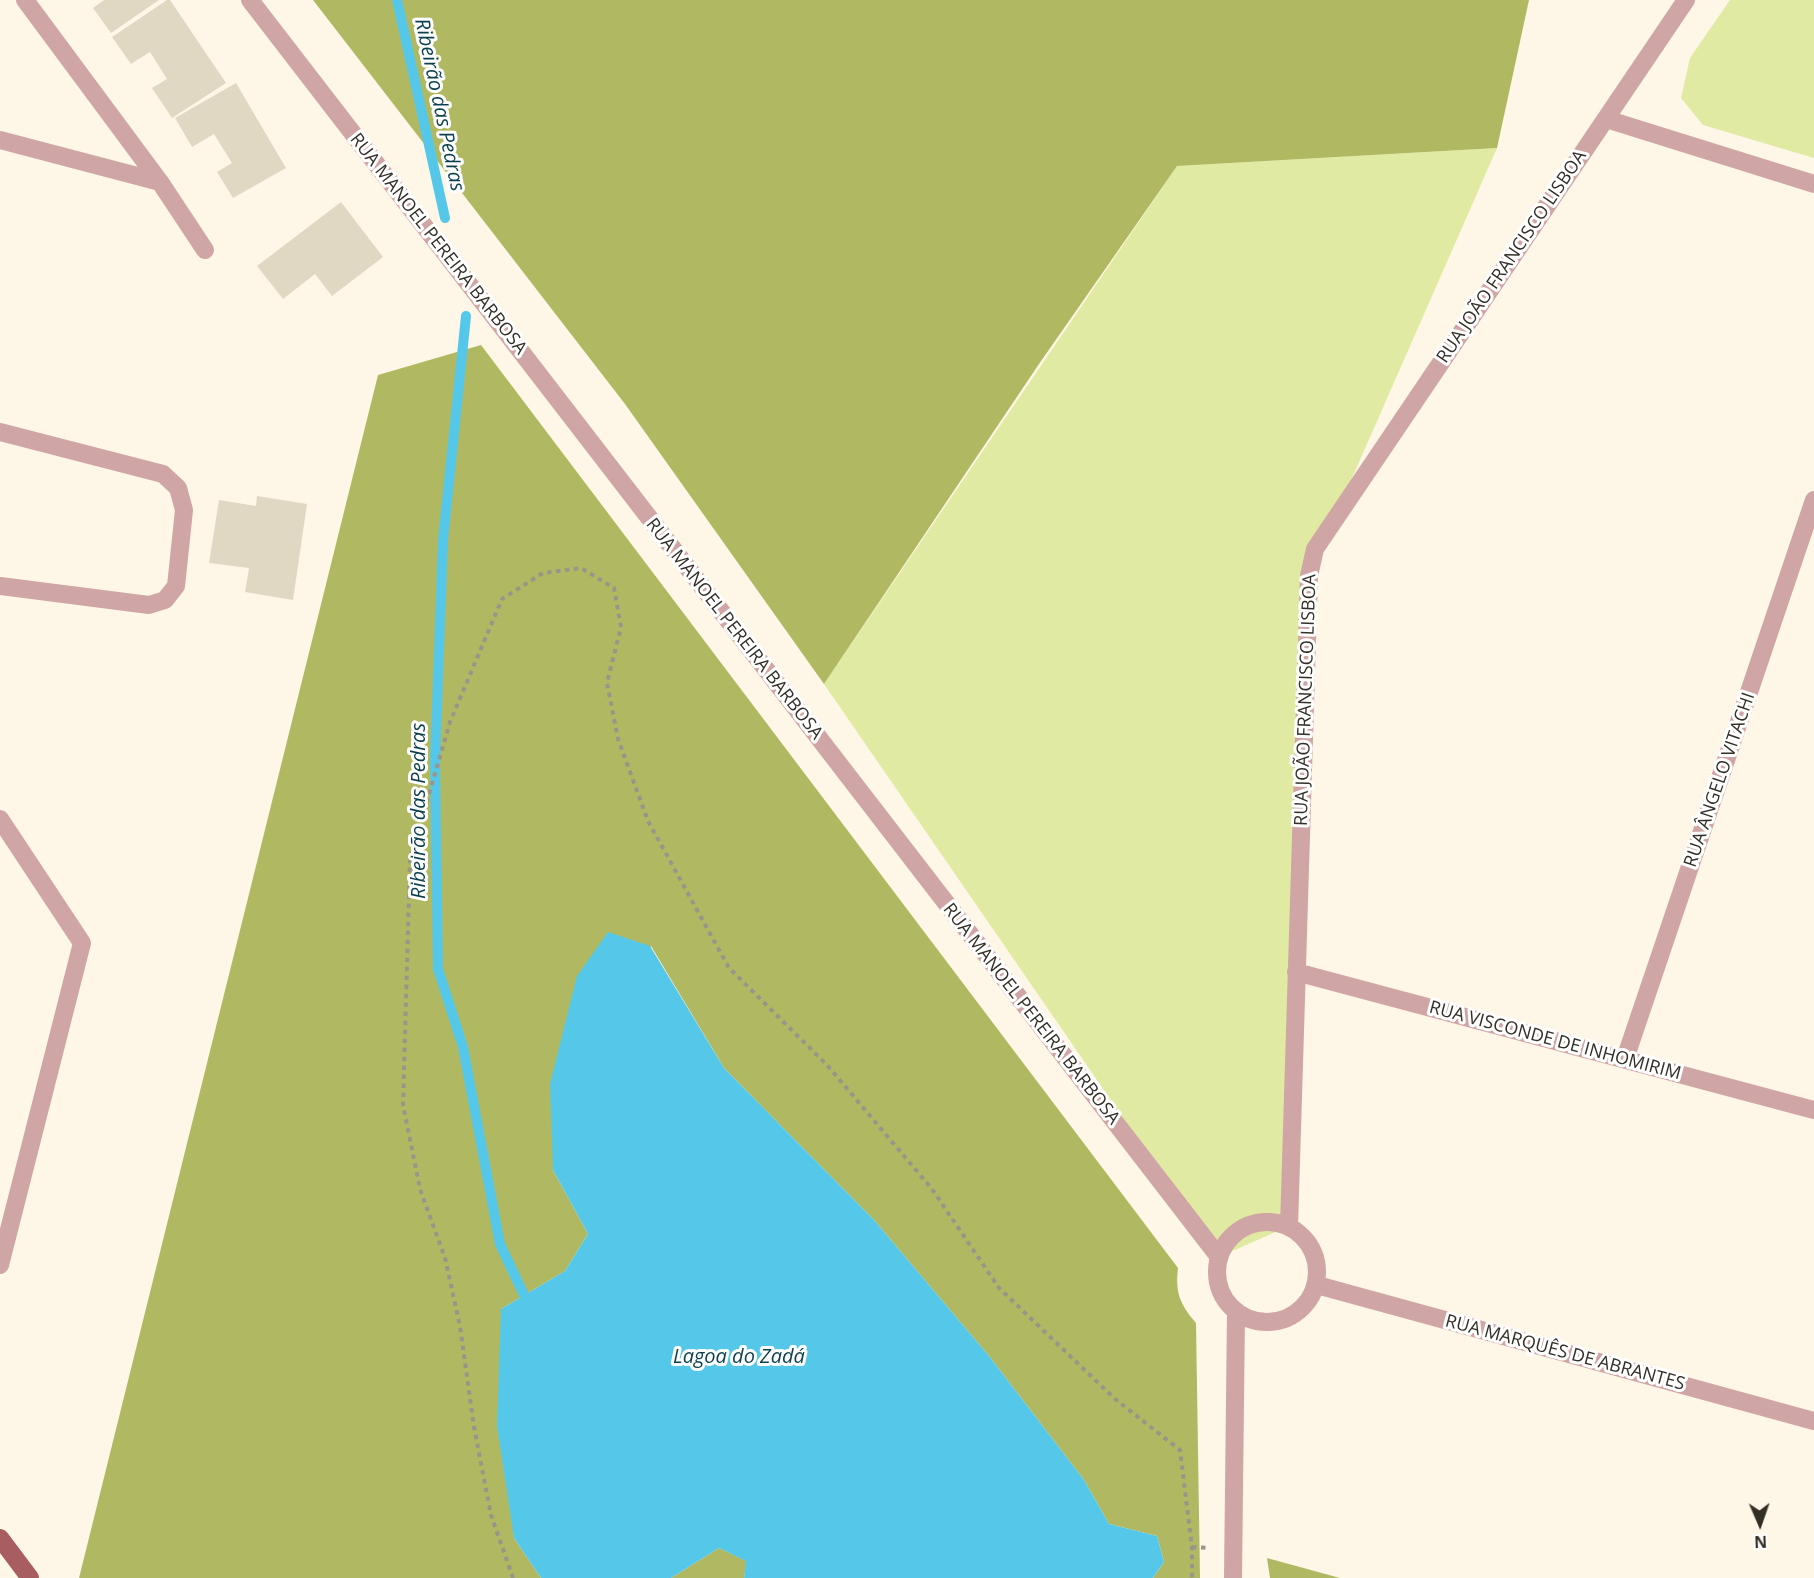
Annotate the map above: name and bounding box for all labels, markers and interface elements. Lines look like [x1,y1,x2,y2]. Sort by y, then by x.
water label: Ribeirão das Pedras [409,16,469,194]
street label: RUA MANOEL PEREIRA BARBOSA [345,129,531,359]
street label: RUA JOÃO FRANCISCO LISBOA [1433,146,1591,368]
street label: RUA MANOEL PEREIRA BARBOSA [641,514,827,744]
street label: RUA JOÃO FRANCISCO LISBOA [1291,574,1321,826]
street label: RUA ÂNGELO VITACHI [1680,690,1760,870]
water label: Ribeirão das Pedras [407,723,431,899]
street label: RUA MANOEL PEREIRA BARBOSA [938,899,1124,1129]
street label: RUA VISCONDE DE INHOMIRIM [1427,997,1683,1085]
street label: RUA MARQUÊS DE ABRANTES [1443,1311,1687,1395]
water label: Lagoa do Zadá [673,1345,805,1369]
north arrow [1730,1494,1790,1554]
text: N [1754,1531,1768,1553]

